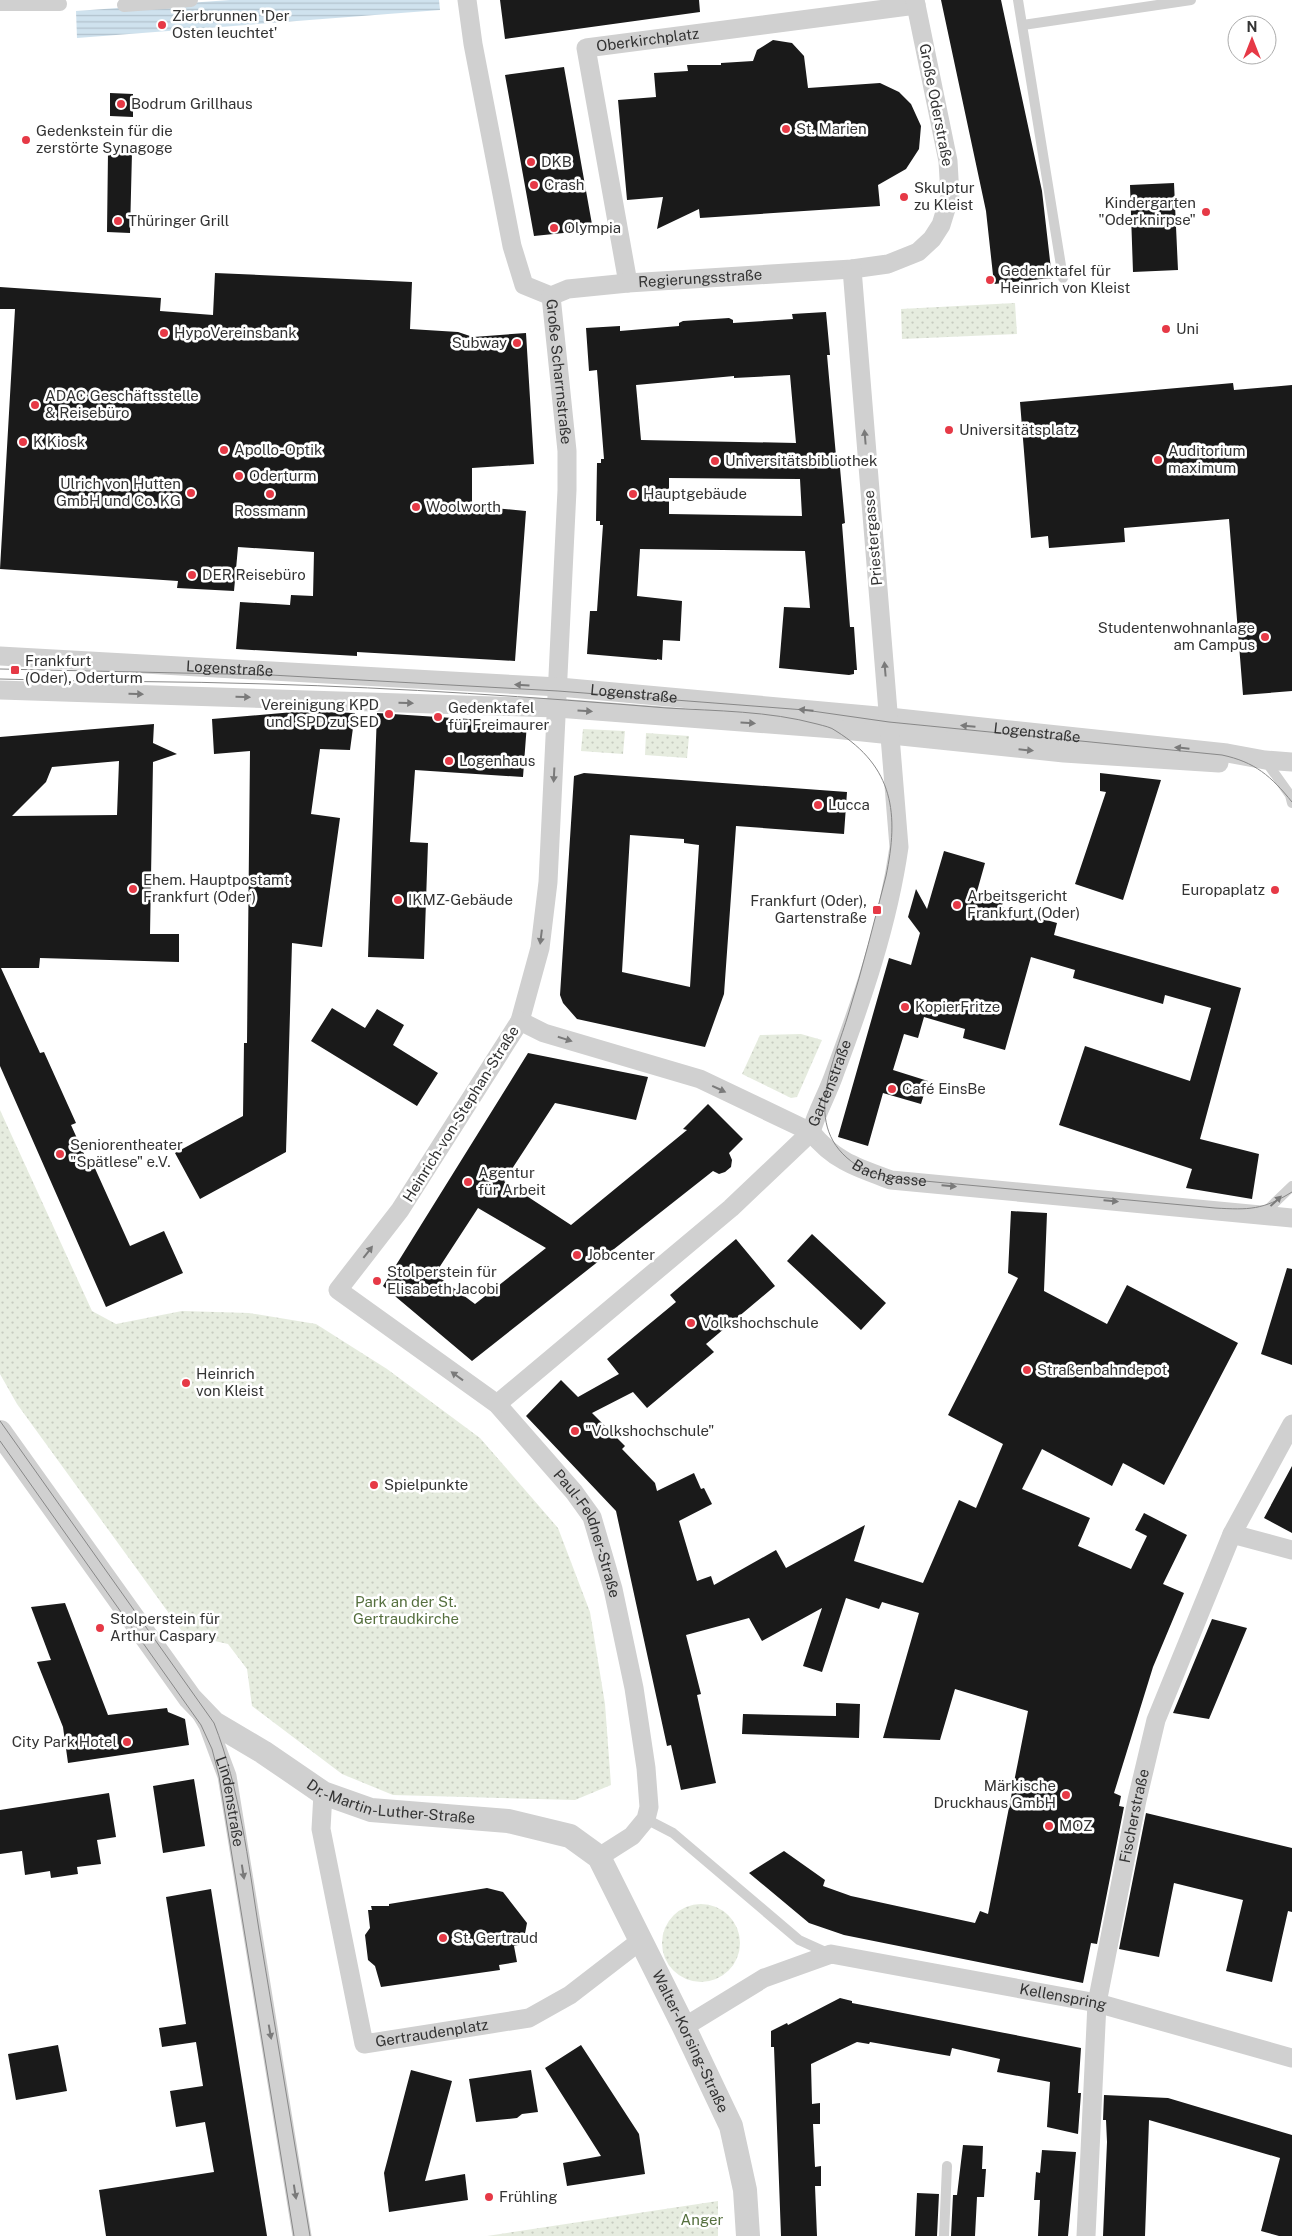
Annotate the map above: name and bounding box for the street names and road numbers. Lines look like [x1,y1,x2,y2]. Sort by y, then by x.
street label: Oberkirchplatz [595,24,700,55]
street label: Große Oderstraße [916,42,957,168]
street label: Regierungsstraße [638,266,763,290]
street label: Große Scharrnstraße [543,298,575,445]
street label: Priestergasse [860,490,885,586]
street label: Logenstraße [186,657,274,679]
street label: Logenstraße [590,681,678,706]
street label: Logenstraße [993,719,1081,745]
street label: Heinrich-von-Stephan-Straße [399,1023,522,1205]
street label: Gartenstraße [804,1037,854,1129]
street label: Bachgasse [849,1156,927,1189]
street label: Paul-Feldner-Straße [550,1466,624,1599]
street label: Lindenstraße [212,1754,247,1848]
street label: Fischerstraße [1116,1767,1152,1864]
street label: Dr.-Martin-Luther-Straße [304,1776,476,1826]
street label: Walter-Korsing-Straße [649,1967,732,2115]
street label: Kellenspring [1018,1980,1109,2013]
street label: Gertraudenplatz [374,2016,489,2050]

